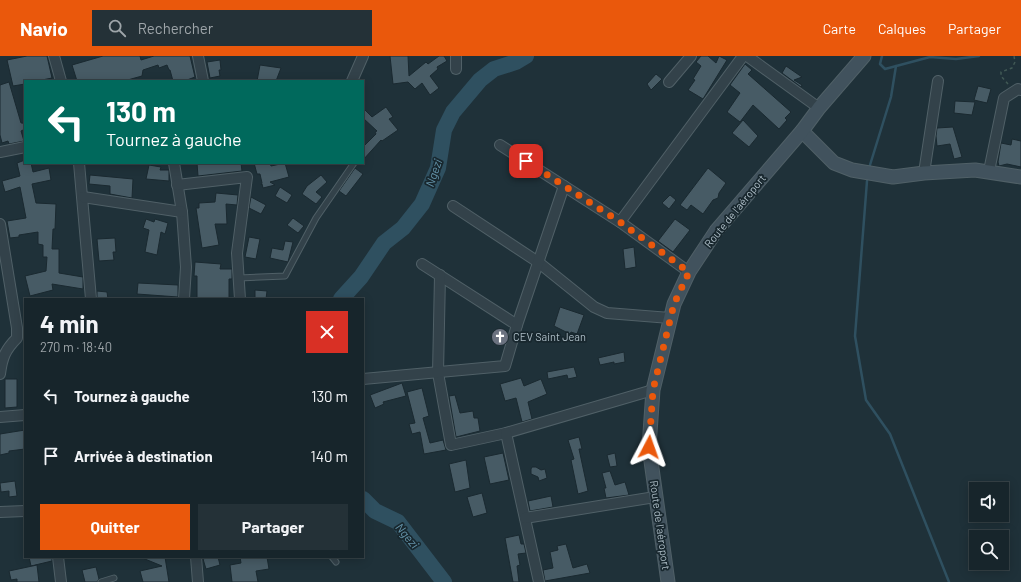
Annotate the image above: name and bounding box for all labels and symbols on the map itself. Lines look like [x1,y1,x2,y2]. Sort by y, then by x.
pin [509,144,543,178]
water label: Ngezi [422,157,444,188]
street label: Route de l'aéroport [701,172,768,250]
church icon: CEV Saint Jean [490,327,510,347]
place label: CEV Saint Jean [513,330,586,343]
position arrow [628,426,670,468]
street label: Route de l'aéroport [648,479,673,570]
water label: Ngezi [393,520,422,551]

